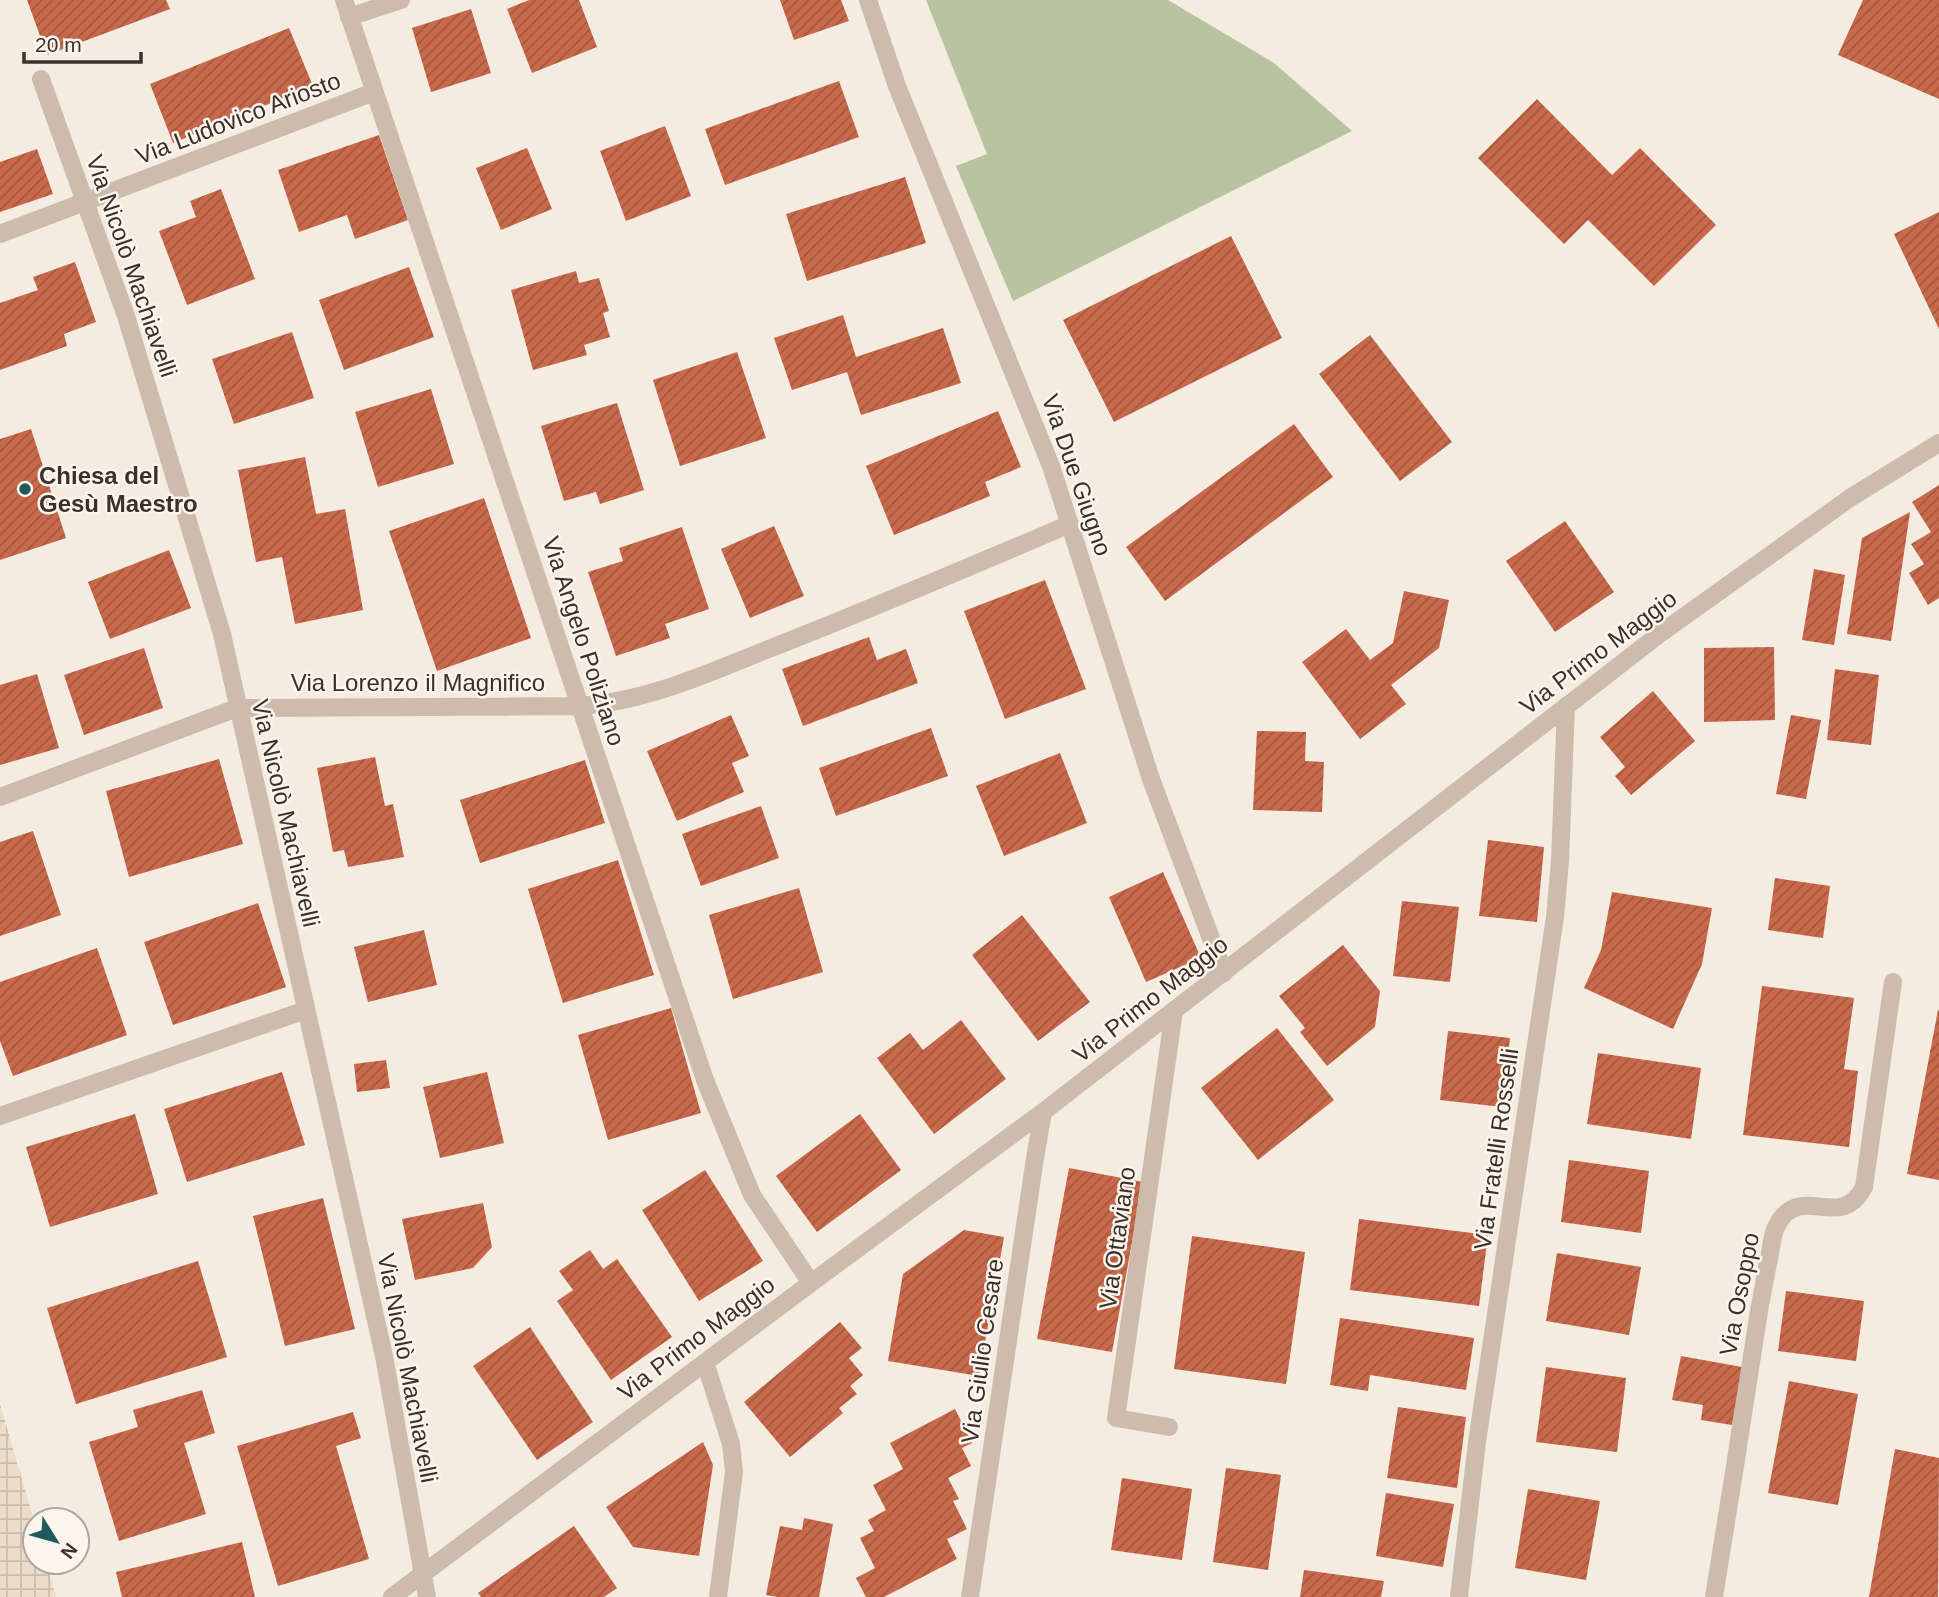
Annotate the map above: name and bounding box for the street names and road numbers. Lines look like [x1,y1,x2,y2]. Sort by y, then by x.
street label: Via Ludovico Ariosto [132,67,344,169]
street label: Via Nicolò Machiavelli [81,151,183,381]
street label: Via Due Giugno [1037,391,1117,559]
street label: Via Angelo Poliziano [537,533,631,749]
street label: Via Primo Maggio [1514,584,1682,720]
street label: Via Lorenzo il Magnifico [291,669,545,696]
street label: Via Nicolò Machiavelli [247,696,325,930]
street label: Via Primo Maggio [1067,930,1233,1068]
street label: Via Fratelli Rosselli [1468,1046,1524,1252]
street label: Via Ottaviano [1094,1165,1140,1311]
street label: Via Osoppo [1714,1230,1764,1358]
street label: Via Nicolò Machiavelli [373,1251,443,1485]
street label: Via Giulio Cesare [956,1257,1008,1445]
street label: Via Primo Maggio [612,1270,780,1406]

